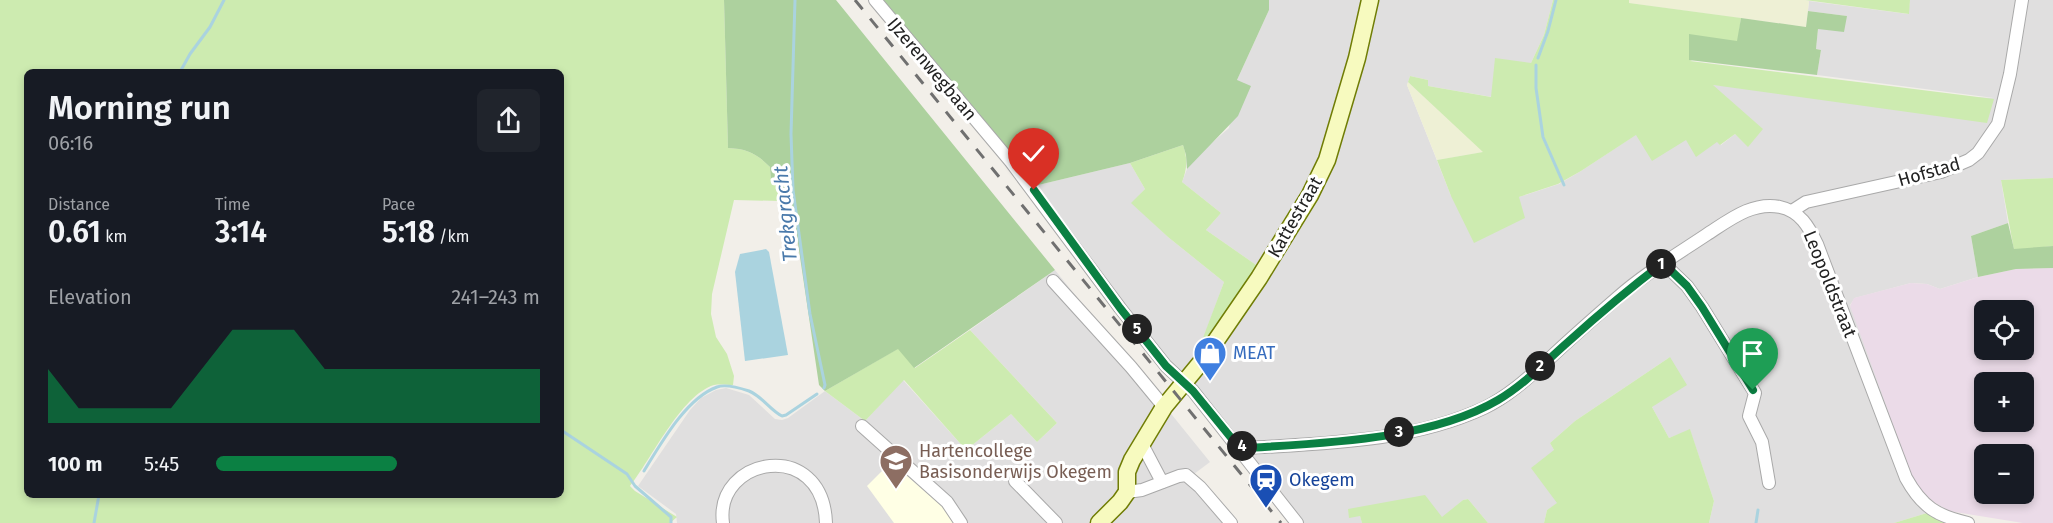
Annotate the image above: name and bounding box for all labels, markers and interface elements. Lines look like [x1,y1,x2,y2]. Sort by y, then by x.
street label: IJzerenwegbaan [883,13,981,125]
text: Morning run [48,88,231,128]
button: share [477,89,540,152]
pin [1008,128,1059,190]
text: 06:16 [48,131,93,155]
icon: check [1017,137,1050,170]
street label: Hofstad [1895,153,1963,191]
water label: Trekgracht [768,164,802,263]
street label: Kattestraat [1263,172,1327,261]
text: Distance [48,195,110,214]
text: Time [215,195,250,214]
text: Pace [382,195,415,214]
text: 0.61 [48,214,101,250]
text: 3:14 [215,214,267,250]
text: 5:18 [382,214,435,250]
text: km [101,227,127,246]
text: /km [435,227,469,246]
street label: Leopoldstraat [1799,227,1862,341]
pin: 1 [1646,249,1676,279]
text: 1 [1657,254,1665,273]
text: Elevation [48,285,132,309]
text: 241–243 m [451,285,540,309]
map controls [1974,300,2034,504]
button: locate [1974,300,2034,360]
pin: 5 [1122,314,1152,344]
text: 5 [1133,319,1141,338]
pin [1727,328,1778,390]
shop icon: MEAT [1192,335,1228,382]
icon: arrive [1736,337,1769,370]
place label: MEAT [1233,342,1276,364]
pin: 2 [1525,351,1555,381]
text: 2 [1536,356,1544,375]
button: + [1974,372,2034,432]
pin: 3 [1384,417,1414,447]
text: 3 [1395,422,1403,441]
pin: 4 [1227,431,1257,461]
text: 4 [1237,436,1247,455]
place label: Hartencollege Basisonderwijs Okegem [919,440,1112,483]
school or university icon: Hartencollege Basisonderwijs Okegem [878,443,914,490]
button: − [1974,444,2034,504]
text: 100 m [48,452,102,476]
text: 5:45 [144,452,179,476]
station icon: Okegem [1248,462,1284,509]
place label: Okegem [1289,469,1355,491]

